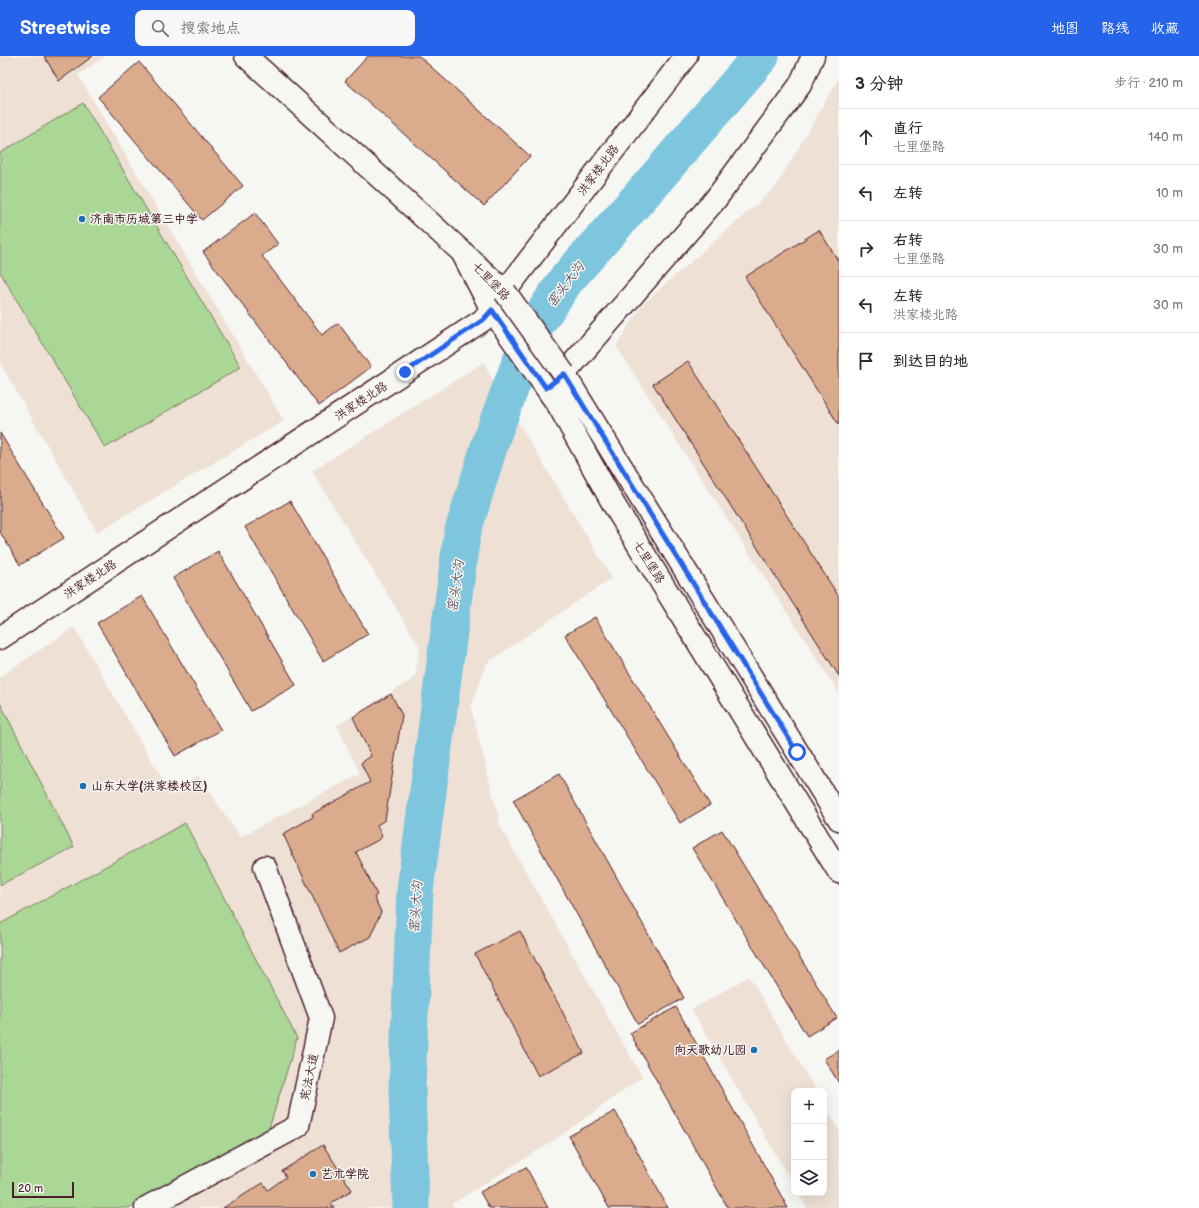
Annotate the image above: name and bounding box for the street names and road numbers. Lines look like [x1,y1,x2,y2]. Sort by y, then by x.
street label: 洪家楼北路 [574,142,622,199]
street label: 七里堡路 [469,259,513,304]
street label: 洪家楼北路 [332,379,391,424]
street label: 七里堡路 [629,538,668,587]
street label: 洪家楼北路 [61,557,120,602]
street label: 宪法大道 [297,1052,322,1102]

